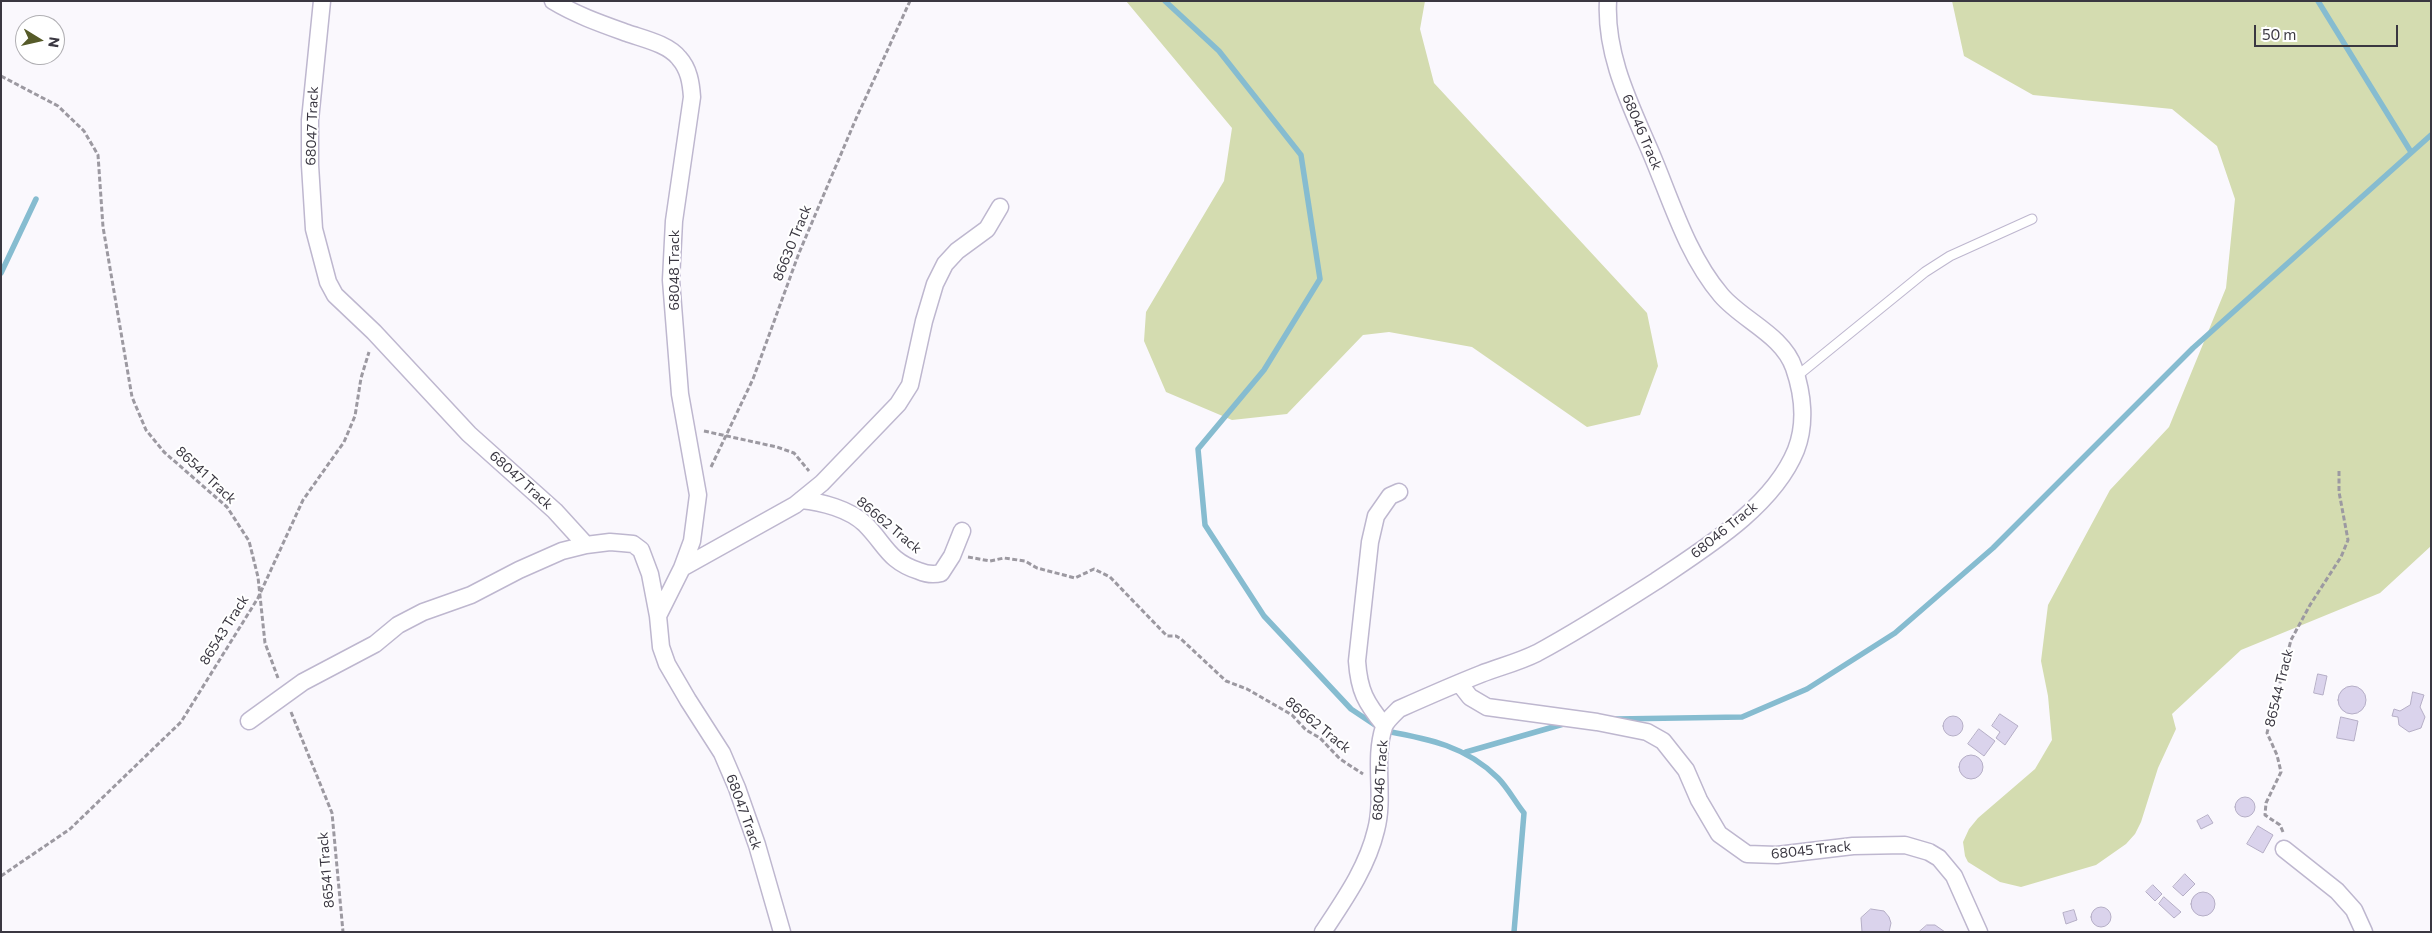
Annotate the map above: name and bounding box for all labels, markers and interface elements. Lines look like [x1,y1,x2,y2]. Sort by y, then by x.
north arrow [15,15,65,65]
scale bar [2257,15,2401,47]
text: 50 m [2262,25,2296,43]
text: N [45,36,64,49]
street label: 68047 Track [302,86,322,166]
street label: 68046 Track [1618,92,1666,172]
street label: 86630 Track [769,203,815,283]
street label: 68048 Track [666,230,682,310]
street label: 86541 Track [172,443,240,507]
street label: 68047 Track [486,447,556,513]
street label: 86662 Track [853,493,925,557]
street label: 68046 Track [1687,498,1761,562]
street label: 86543 Track [196,592,252,668]
street label: 86544 Track [2261,647,2297,729]
street label: 86662 Track [1282,693,1354,757]
street label: 68046 Track [1369,739,1391,821]
street label: 68047 Track [723,772,765,852]
street label: 86541 Track [314,831,338,909]
street label: 68045 Track [1770,837,1852,863]

